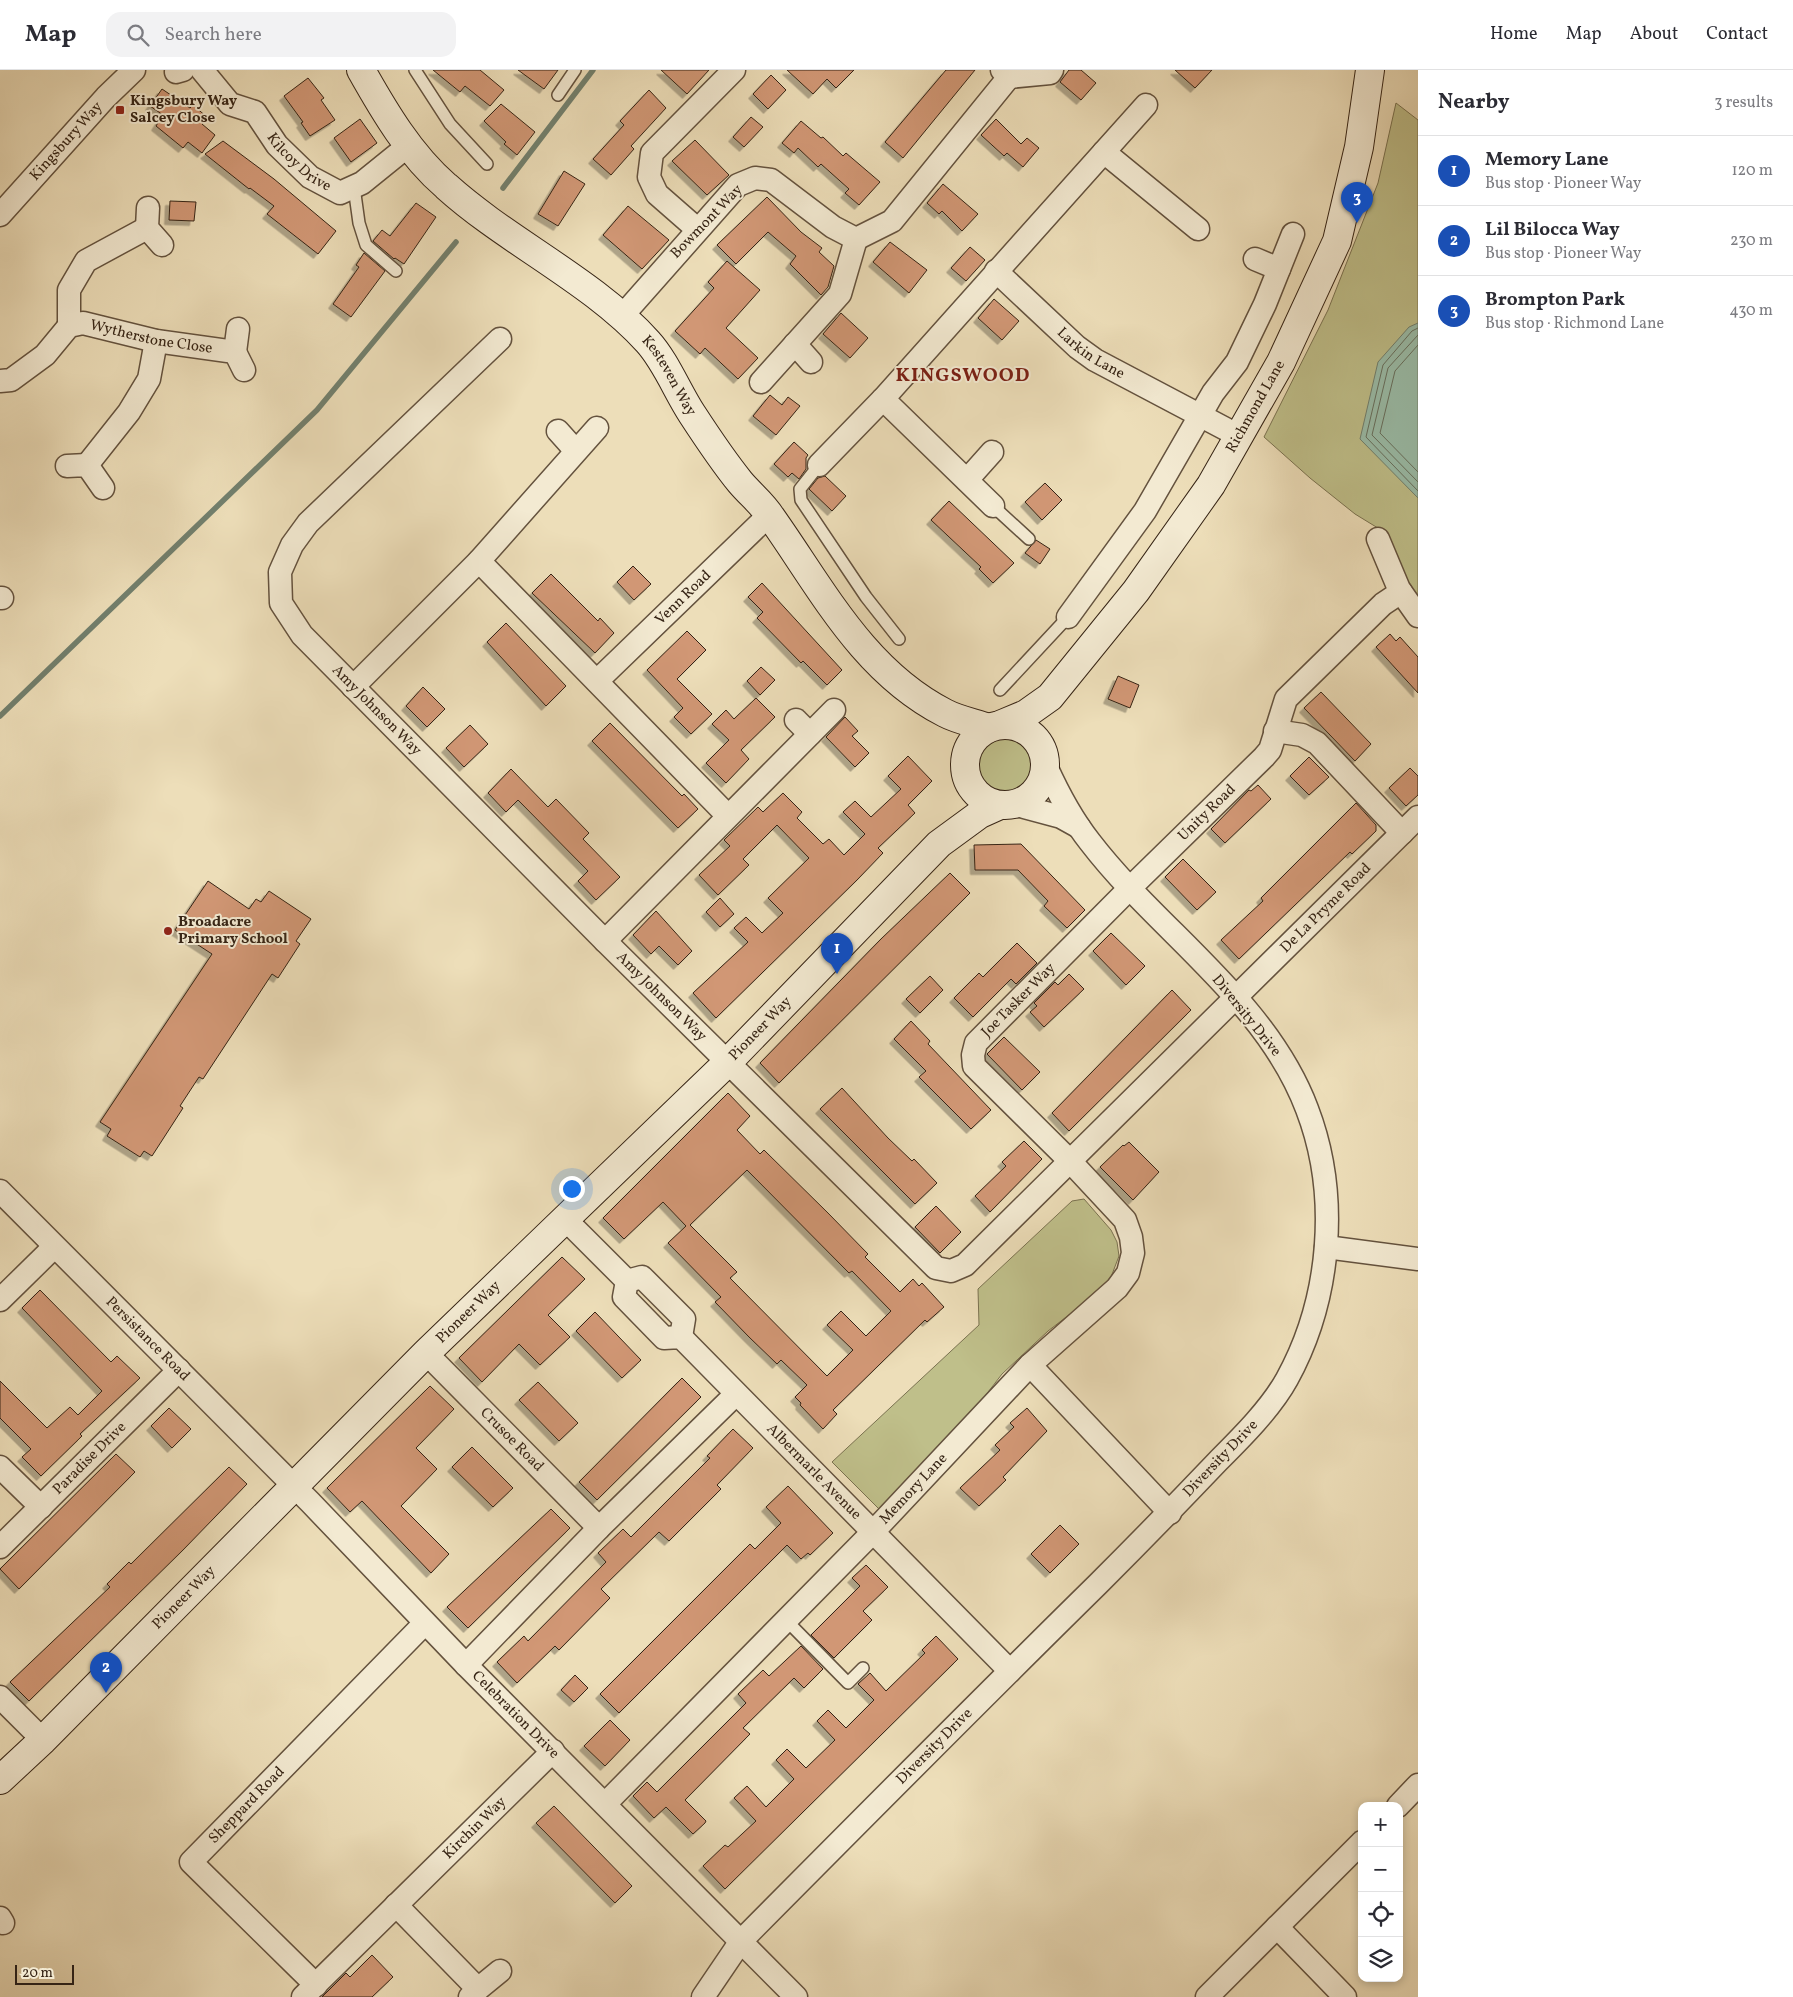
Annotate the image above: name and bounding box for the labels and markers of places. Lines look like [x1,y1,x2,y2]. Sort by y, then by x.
place label: Kingsbury Way Salcey Close [130,91,238,129]
marker: Kingsbury Way Salcey Close [114,104,126,116]
pin: 3 [1341,182,1373,223]
place label: Broadacre Primary School [178,912,288,950]
marker: Broadacre Primary School [162,925,174,937]
pin: 1 [821,933,853,974]
pin: 2 [90,1652,122,1693]

